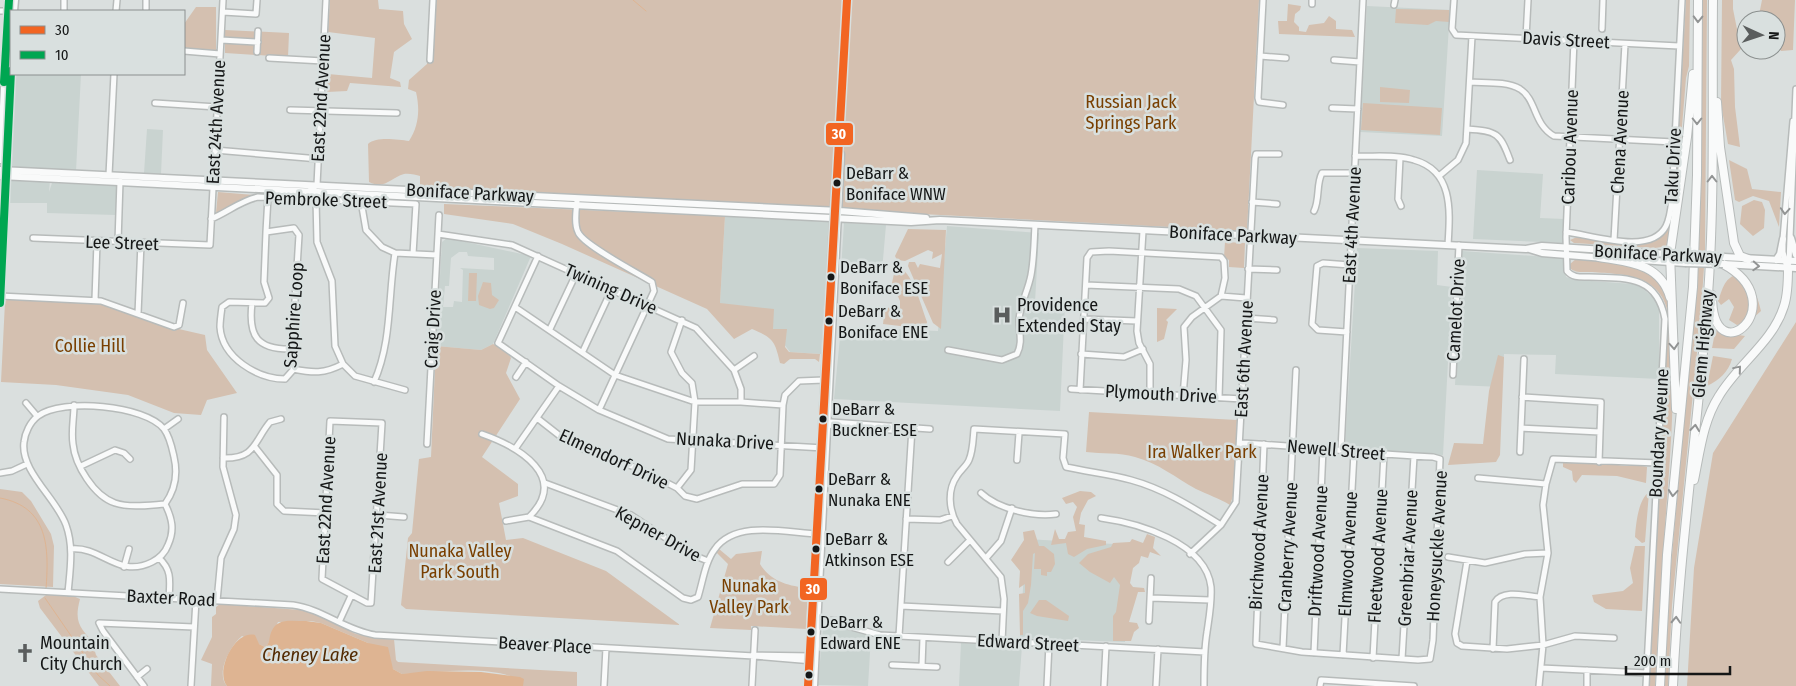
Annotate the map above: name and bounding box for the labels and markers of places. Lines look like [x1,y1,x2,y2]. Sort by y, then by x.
place label: DeBarr & Boniface WNW [846,163,946,205]
marker: DeBarr & Boniface WNW [832,178,842,188]
place label: DeBarr & Boniface ESE [840,257,928,299]
marker: DeBarr & Boniface ESE [826,272,836,282]
place label: Providence Extended Stay [1017,294,1121,337]
place label: DeBarr & Boniface ENE [838,301,928,343]
hospital icon: Providence Extended Stay [991,304,1013,326]
marker: DeBarr & Boniface ENE [824,316,834,326]
place label: DeBarr & Buckner ESE [832,399,917,441]
marker: DeBarr & Buckner ESE [818,414,828,424]
place label: DeBarr & Nunaka ENE [828,469,911,511]
marker: DeBarr & Nunaka ENE [814,484,824,494]
place label: DeBarr & Atkinson ESE [825,529,914,571]
marker: DeBarr & Atkinson ESE [811,544,821,554]
place label: DeBarr & Edward ENE [820,612,901,654]
marker: DeBarr & Edward ENE [806,627,816,637]
place label: Mountain City Church [40,632,123,675]
church icon: Mountain City Church [14,642,36,664]
unlabelled marker [804,670,814,680]

